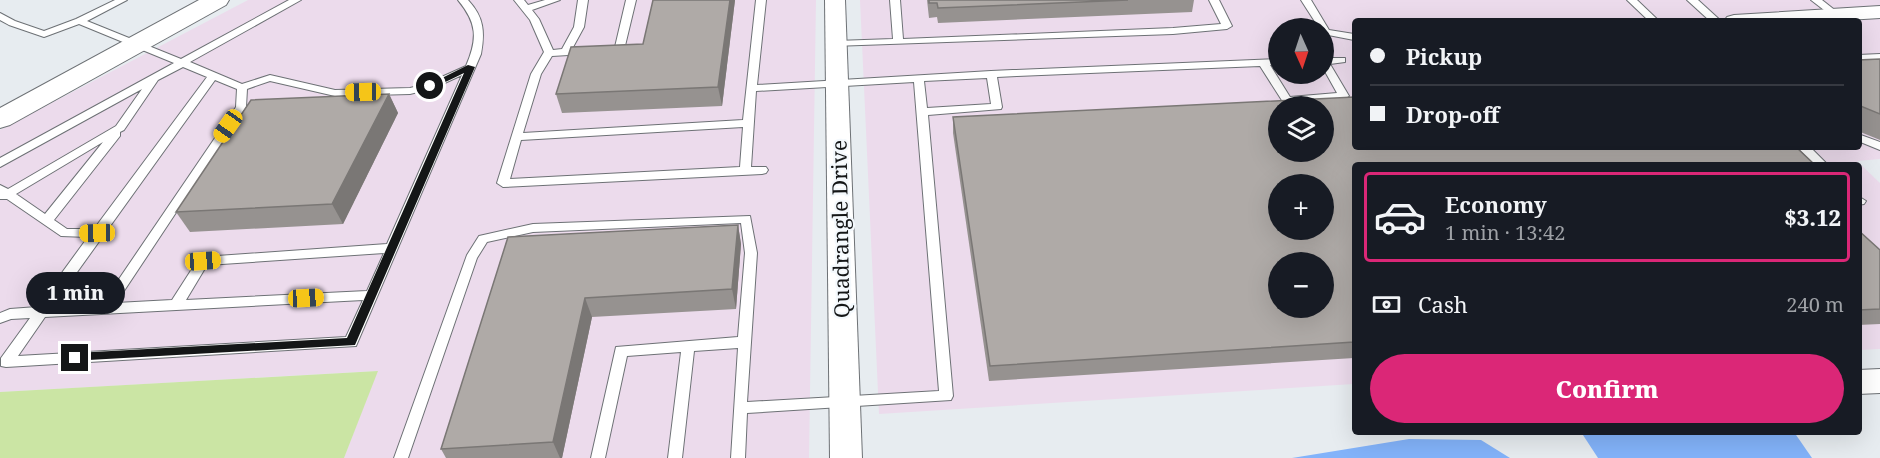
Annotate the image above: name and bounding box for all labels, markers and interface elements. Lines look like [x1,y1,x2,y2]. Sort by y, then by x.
north arrow [1268,18,1334,84]
map controls [1268,18,1334,318]
text: Pickup [1406,41,1482,71]
route start [416,72,443,99]
car [345,83,381,101]
button: layers [1268,96,1334,162]
text: Drop-off [1406,99,1499,129]
car [210,106,246,146]
street label: Quadrangle Drive [824,140,856,318]
button: + [1268,174,1334,240]
text: Economy [1445,189,1547,219]
icon: car [1373,190,1427,244]
text: $3.12 [1784,202,1841,232]
text: 1 min · 13:42 [1445,219,1565,246]
car [79,224,115,242]
car [184,251,222,271]
button: − [1268,252,1334,318]
callout: 1 min [26,271,124,313]
text: 1 min [47,279,104,306]
car [288,288,324,308]
icon: cash [1370,288,1403,321]
text: Cash [1418,289,1468,319]
text: 240 m [1786,291,1844,318]
route end [61,344,88,371]
button: Confirm [1370,354,1844,423]

